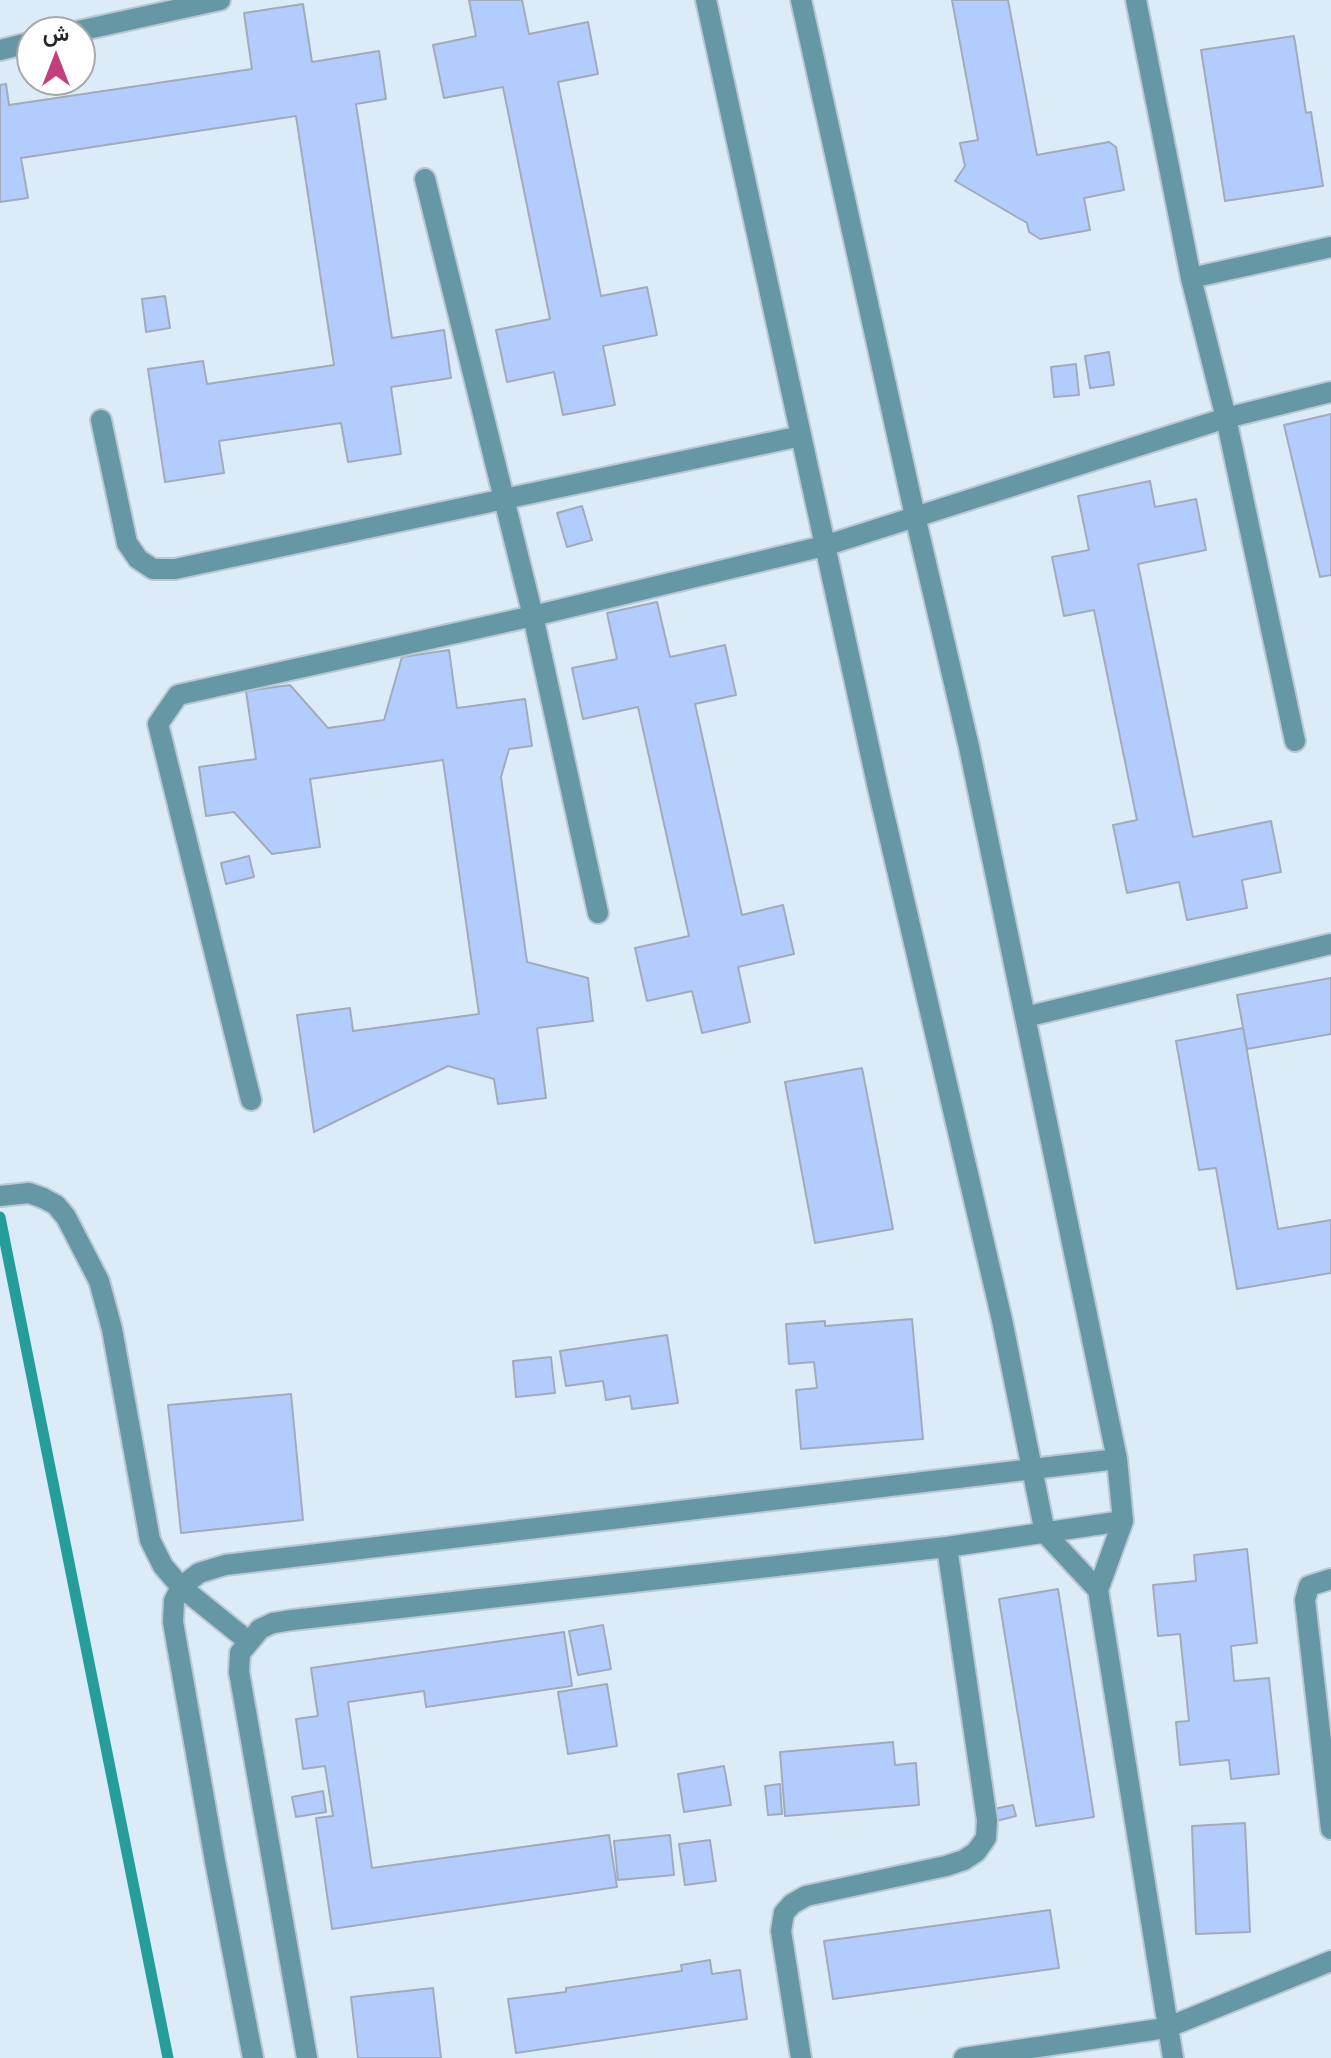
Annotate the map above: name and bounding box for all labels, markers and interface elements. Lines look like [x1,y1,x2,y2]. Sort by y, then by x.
north arrow [16,16,96,96]
text: ش [43,19,69,48]

